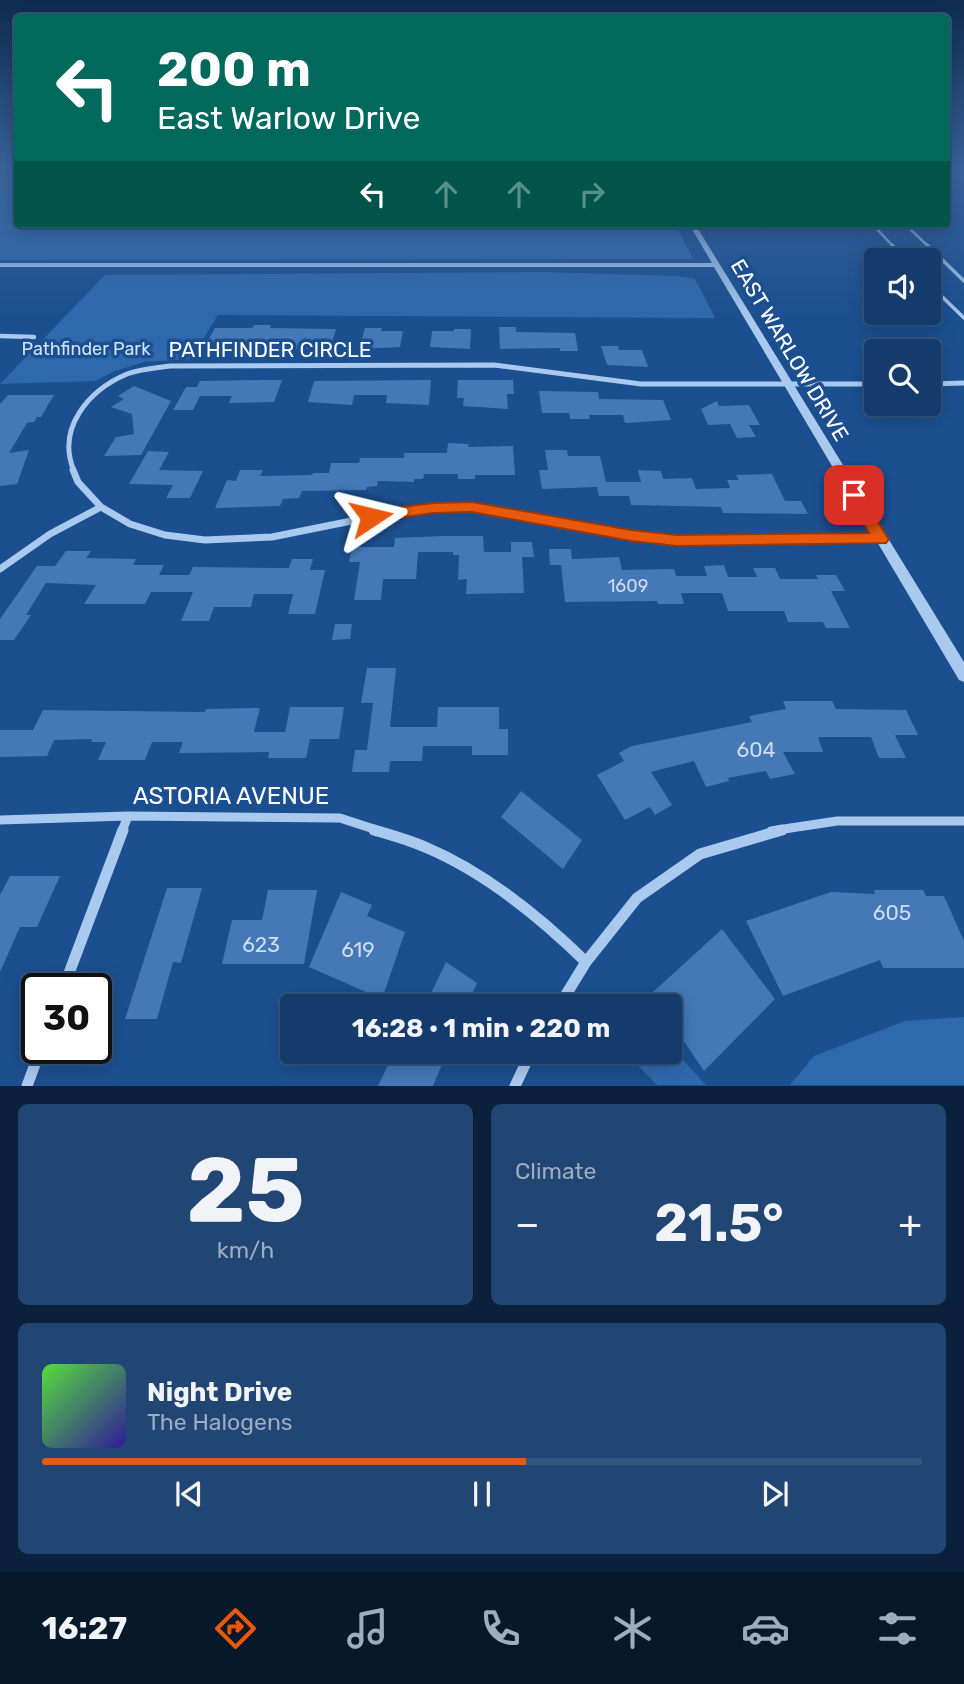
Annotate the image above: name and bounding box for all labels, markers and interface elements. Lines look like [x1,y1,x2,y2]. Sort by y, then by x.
text: 200 m [157,40,311,98]
icon: left [42,42,133,133]
text: East Warlow Drive [157,99,420,137]
icon: left [354,175,392,213]
icon: ahead [427,175,465,213]
icon: ahead [500,175,538,213]
icon: right [573,175,611,213]
map controls [864,248,941,416]
button: sound [864,248,941,325]
street label: EAST WARLOW DRIVE [726,255,854,445]
street label: PATHFINDER CIRCLE [169,337,371,362]
park label: Pathfinder Park [22,338,151,360]
button: search [864,339,941,416]
pin [824,465,884,525]
icon: arrive [835,476,873,514]
position arrow [334,480,408,554]
house number: 1609 [608,575,648,597]
house number: 604 [736,737,776,762]
street label: ASTORIA AVENUE [133,782,329,810]
house number: 605 [873,900,911,925]
house number: 623 [242,932,280,957]
house number: 619 [341,937,375,962]
speed limit sign: 30 [21,973,112,1064]
text: 16:28 · 1 min · 220 m [352,1013,610,1044]
text: 25 [187,1136,304,1244]
text: Climate [515,1157,596,1185]
text: 21.5° [654,1192,784,1254]
text: − [515,1201,540,1247]
text: + [898,1201,922,1247]
text: km/h [217,1236,274,1264]
text: Night Drive [147,1377,292,1408]
text: The Halogens [147,1408,293,1436]
icon: previous [170,1475,208,1513]
icon: pause [463,1475,501,1513]
icon: next [756,1475,794,1513]
icon: directions [211,1604,260,1653]
icon: music [343,1604,392,1653]
icon: phone [476,1604,525,1653]
icon: climate [608,1604,657,1653]
icon: car [741,1604,790,1653]
icon: filters [873,1604,922,1653]
text: 16:27 [42,1609,127,1647]

